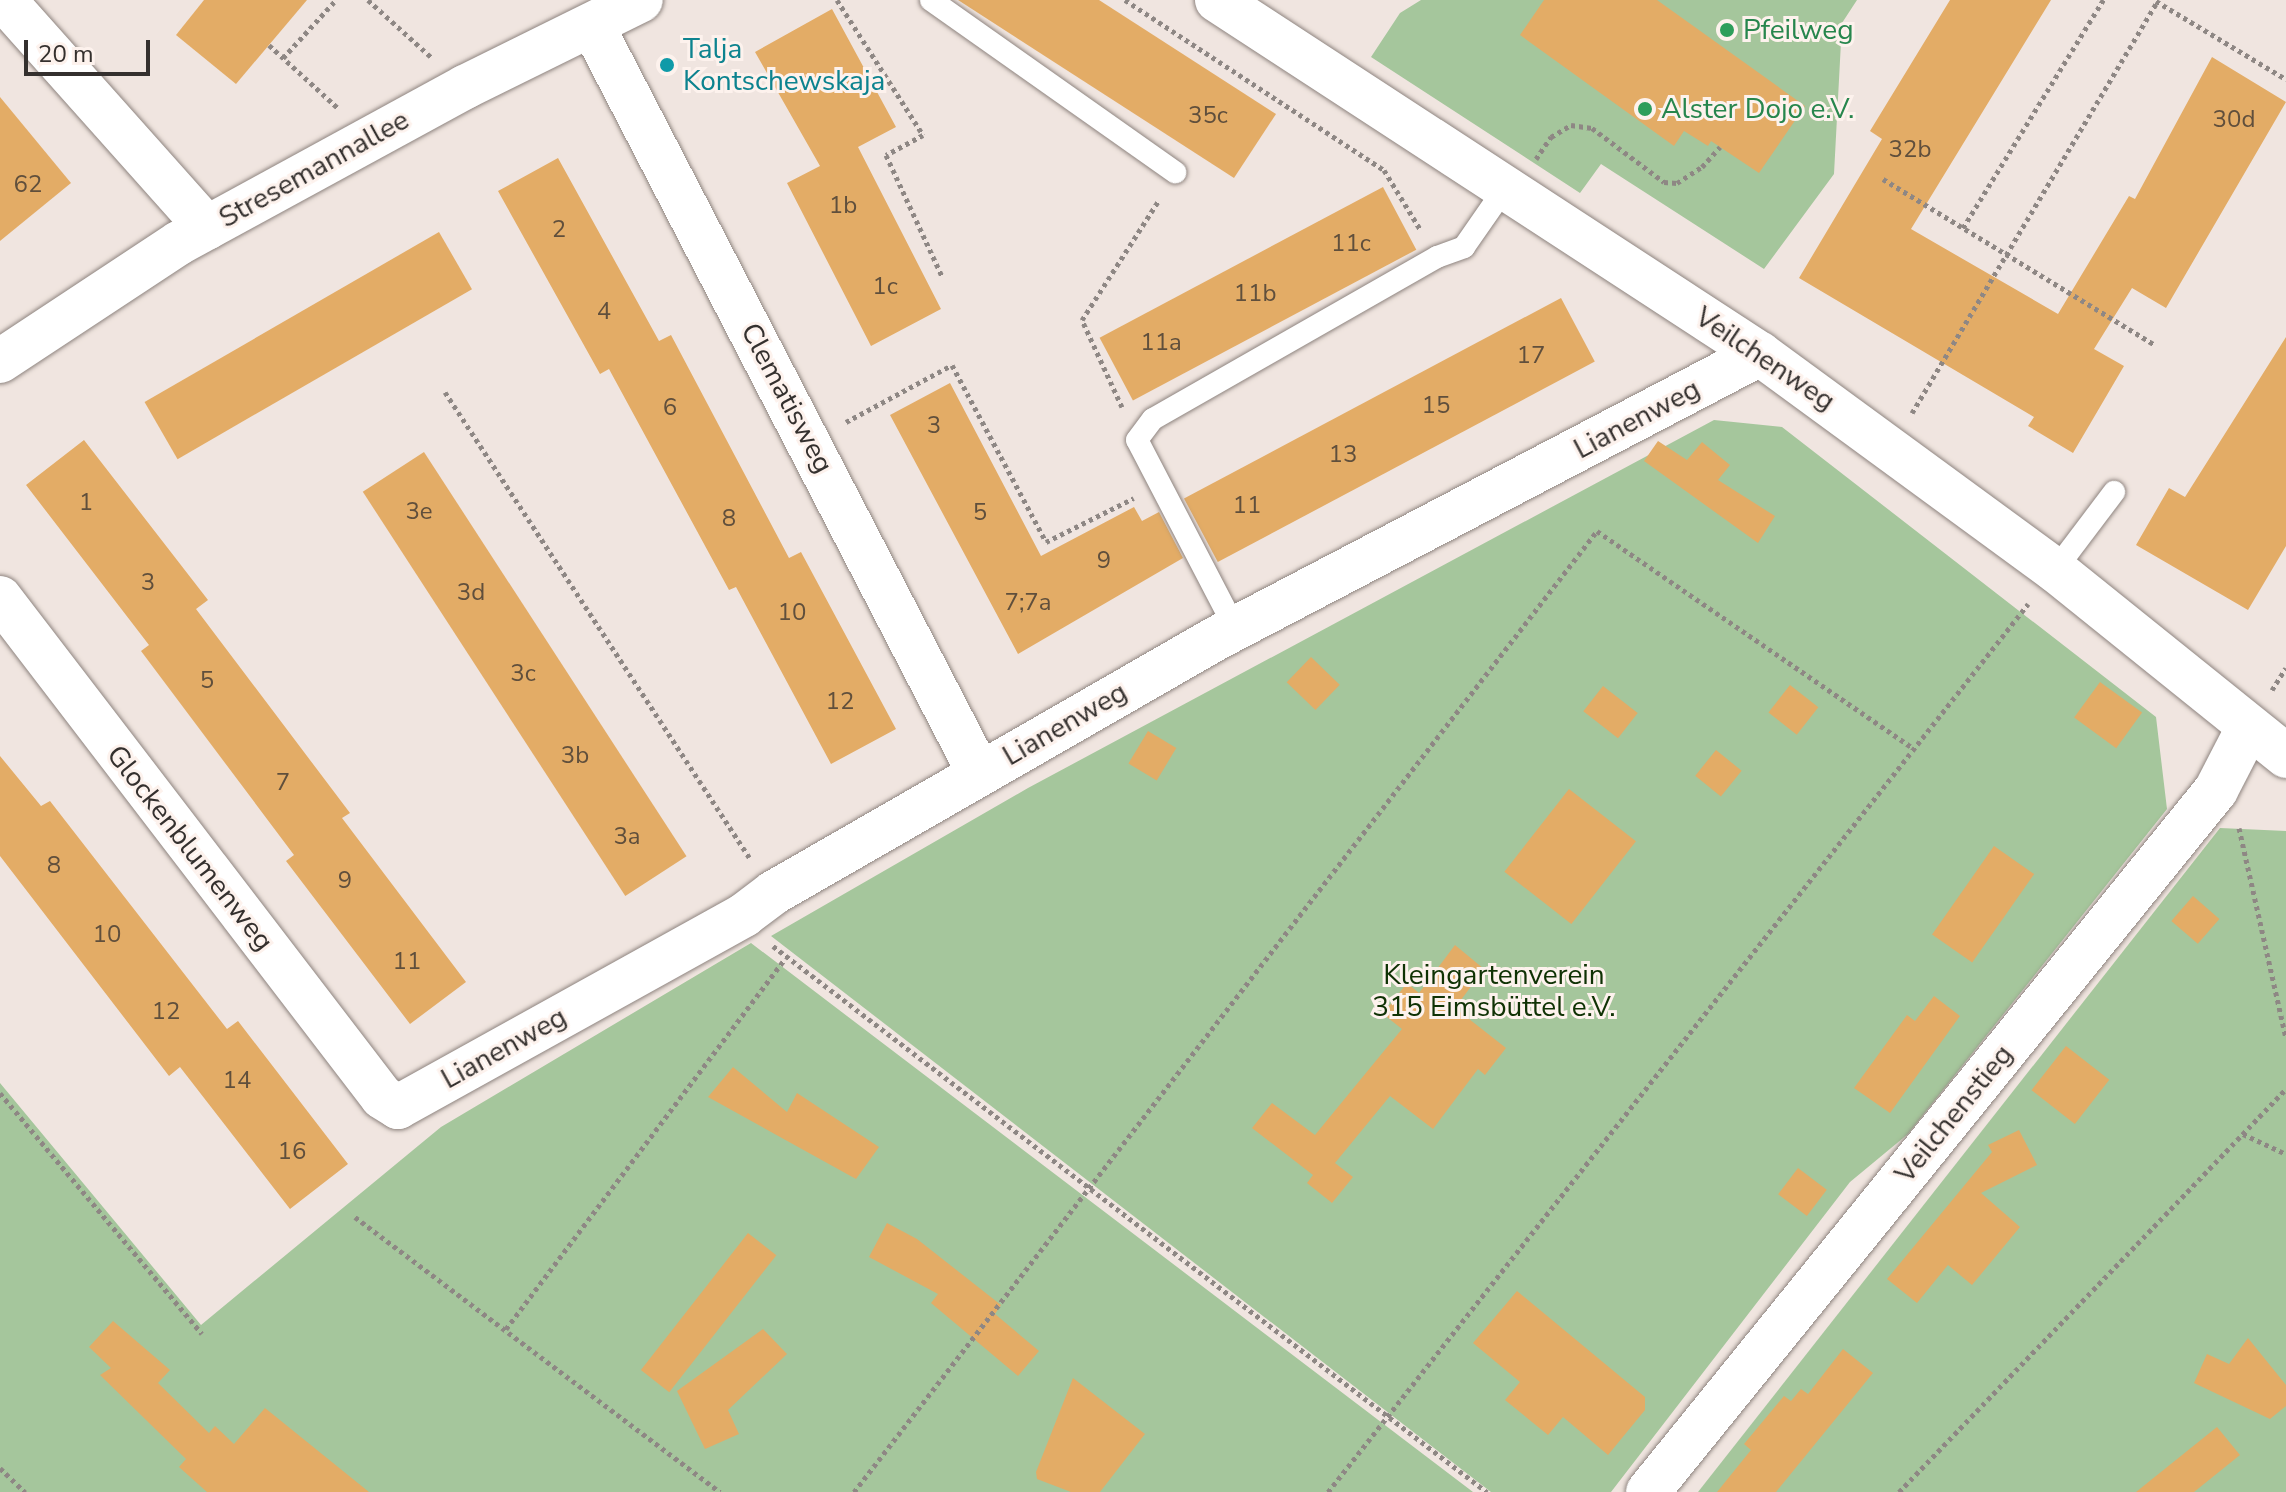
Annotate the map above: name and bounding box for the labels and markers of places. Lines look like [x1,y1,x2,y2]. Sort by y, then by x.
place label: Pfeilweg [1743,13,1854,47]
marker: Pfeilweg [1718,21,1736,39]
place label: Talja Kontschewskaja [683,32,885,98]
marker: Talja Kontschewskaja [658,56,676,74]
place label: Alster Dojo e.V. [1661,92,1854,126]
marker: Alster Dojo e.V. [1636,100,1654,118]

